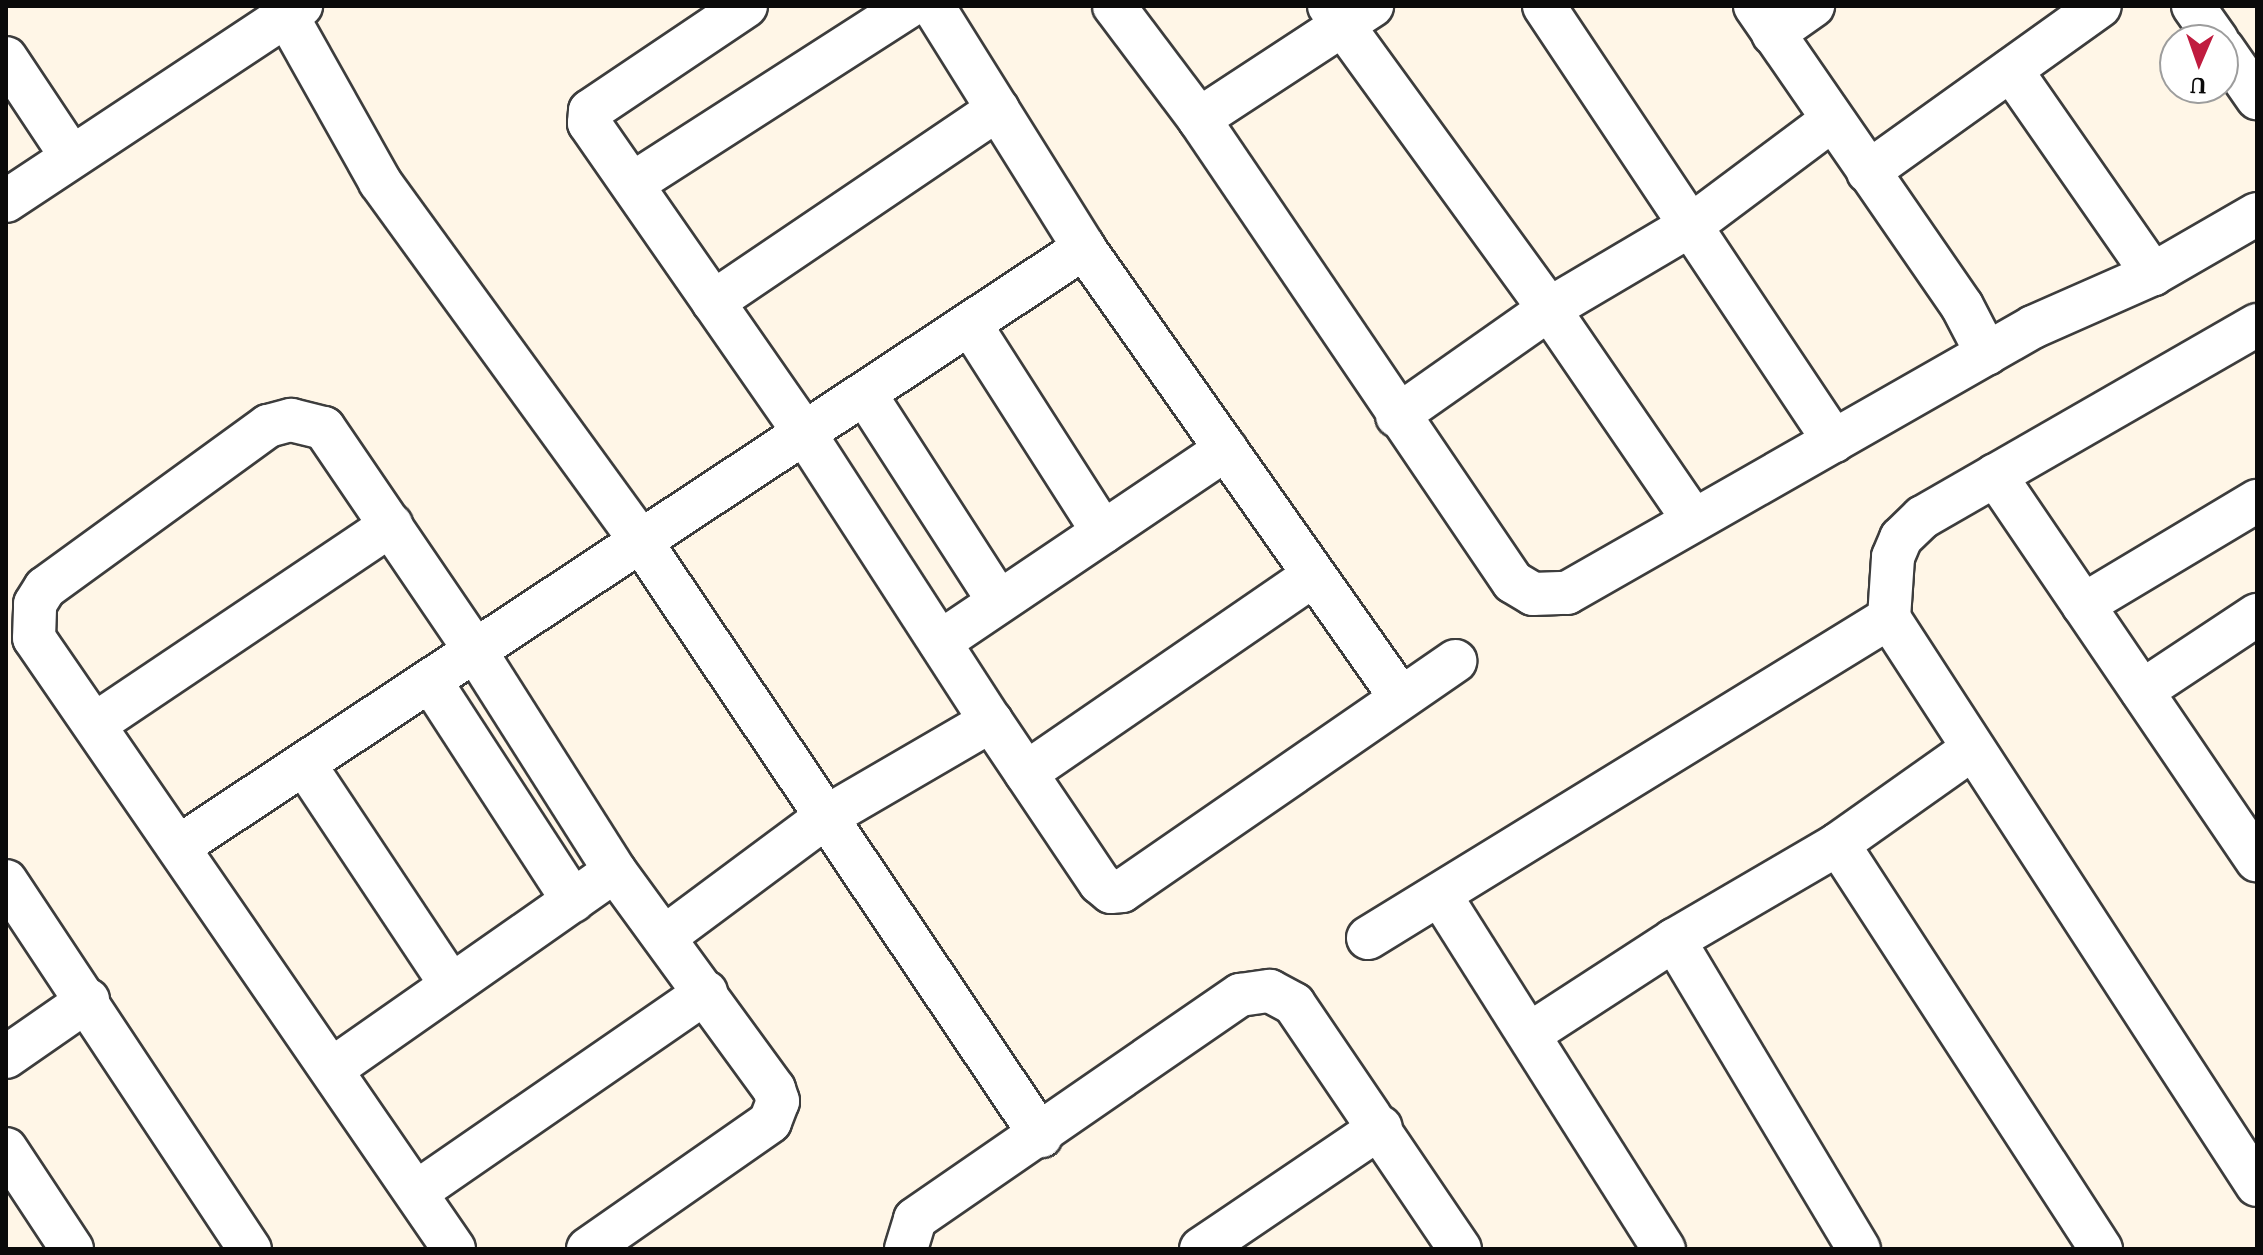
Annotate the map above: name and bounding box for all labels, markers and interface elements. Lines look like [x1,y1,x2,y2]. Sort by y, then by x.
north arrow [2159,24,2239,104]
text: U [2189,72,2207,101]

